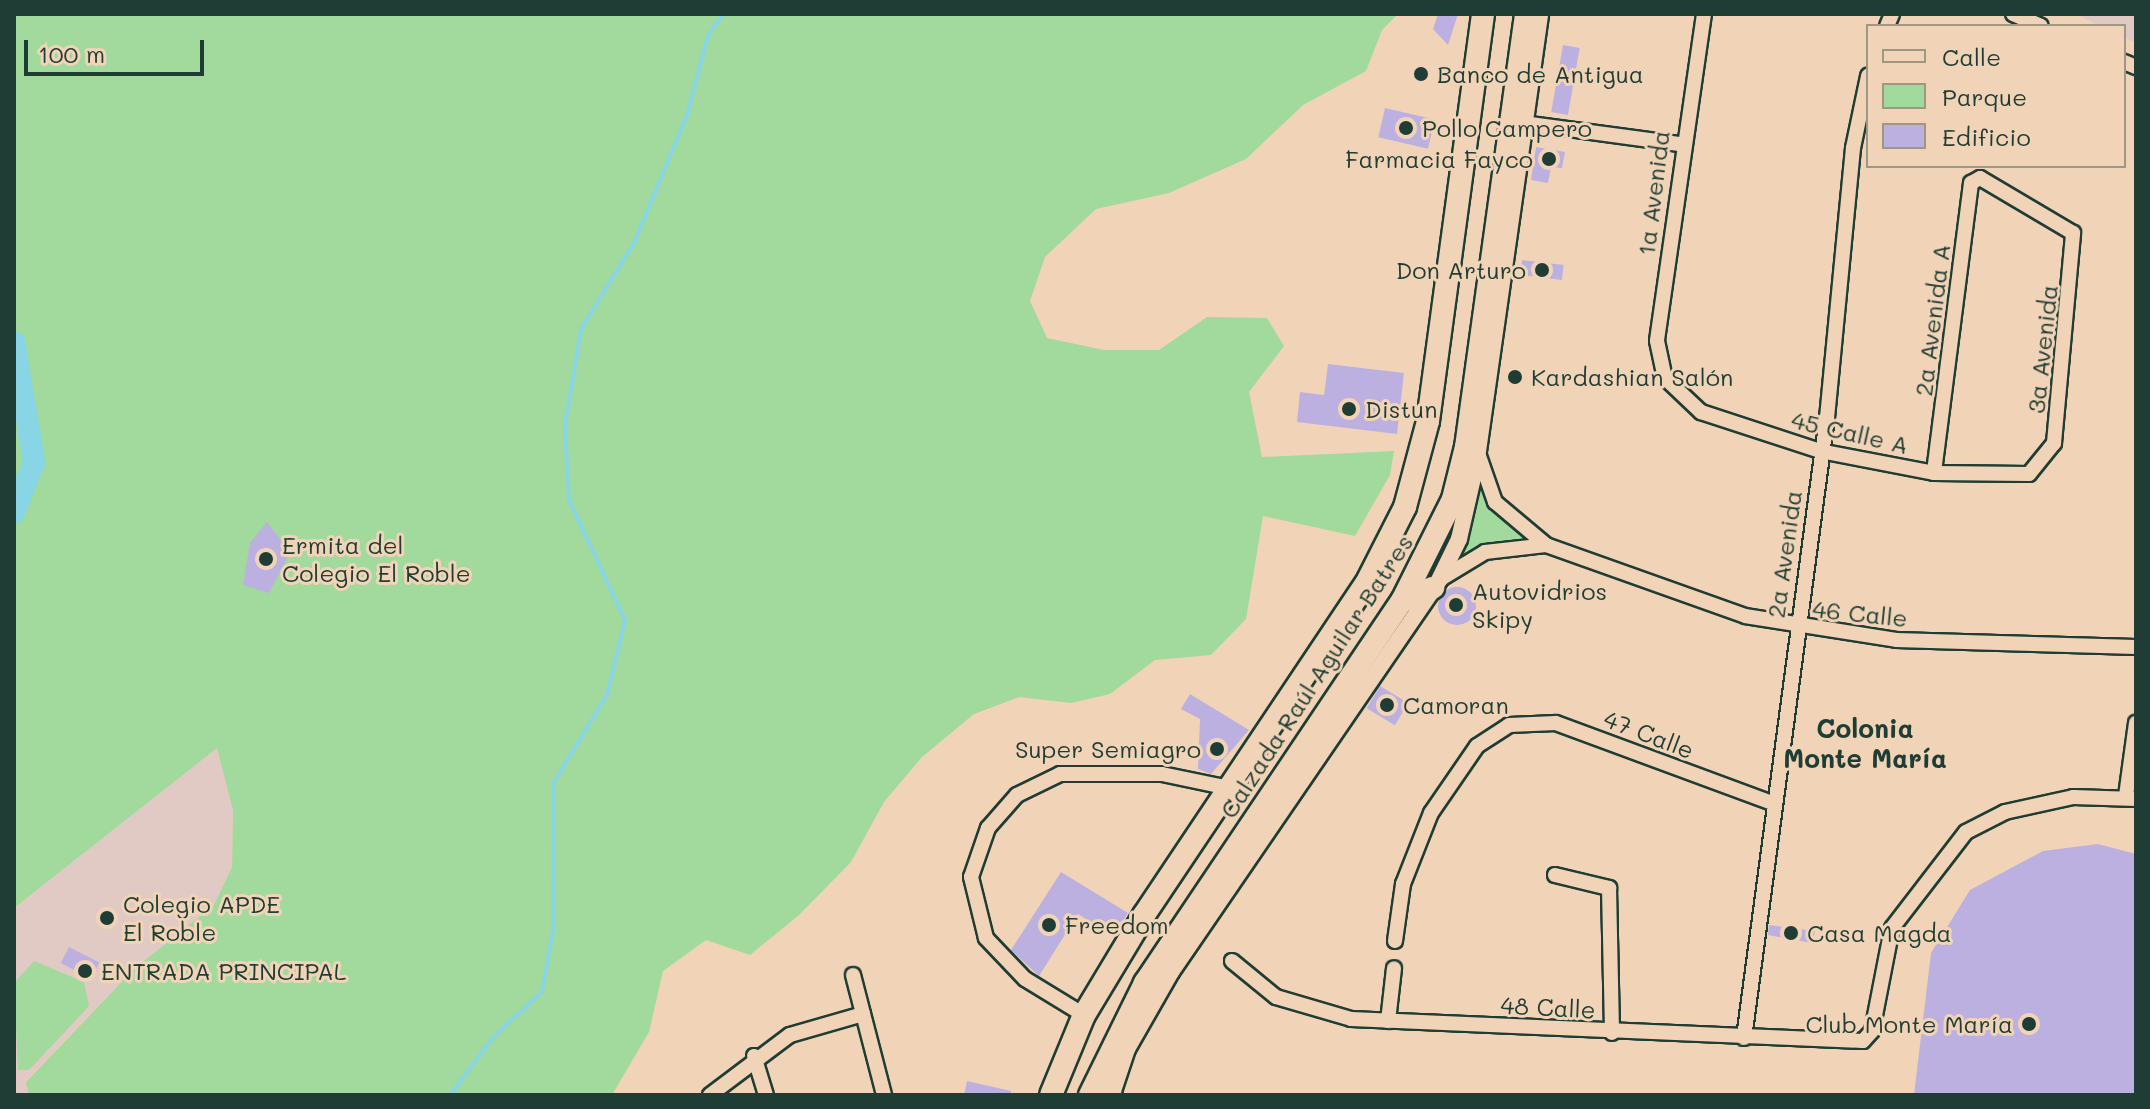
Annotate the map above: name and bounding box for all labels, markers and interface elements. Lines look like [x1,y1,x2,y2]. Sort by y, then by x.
scale bar [28,24,208,74]
legend [1866,24,2126,168]
text: 100 m [38,38,105,69]
text: Calle [1942,41,2001,72]
place label: Banco de Antigua [1437,60,1644,88]
marker: Banco de Antigua [1412,65,1430,83]
text: Parque [1942,81,2027,112]
place label: Pollo Campero [1422,114,1592,142]
marker: Pollo Campero [1397,119,1415,137]
text: Edificio [1942,121,2031,152]
street label: 1a Avenida [1631,129,1675,257]
place label: Farmacia Fayco [1345,145,1533,173]
marker: Farmacia Fayco [1540,150,1558,168]
street label: 2a Avenida A [1908,242,1956,398]
place label: Don Arturo [1396,256,1526,284]
marker: Don Arturo [1533,261,1551,279]
street label: 3a Avenida [2021,283,2063,415]
place label: Kardashian Salón [1531,363,1733,391]
marker: Kardashian Salón [1506,368,1524,386]
place label: Distun [1365,395,1437,423]
marker: Distun [1340,400,1358,418]
street label: 45 Calle A [1789,405,1911,459]
street label: 2a Avenida [1761,488,1807,620]
street label: Calzada Raúl Aguilar Batres [1213,529,1419,823]
place label: Ermita del Colegio El Roble [282,531,471,587]
marker: Ermita del Colegio El Roble [257,550,275,568]
place label: Autovidrios Skipy [1472,577,1607,633]
street label: 46 Calle [1811,594,1909,632]
marker: Autovidrios Skipy [1447,596,1465,614]
place label: Camoran [1403,691,1509,719]
marker: Camoran [1378,696,1396,714]
street label: 47 Calle [1600,704,1698,764]
district label: Colonia Monte María [1783,713,1947,774]
place label: Super Semiagro [1015,735,1201,763]
marker: Super Semiagro [1208,740,1226,758]
place label: Colegio APDE El Roble [123,890,280,946]
marker: Colegio APDE El Roble [98,909,116,927]
place label: Freedom [1065,911,1169,939]
marker: Freedom [1040,916,1058,934]
place label: Casa Magda [1807,919,1952,947]
marker: Casa Magda [1782,924,1800,942]
place label: ENTRADA PRINCIPAL [101,957,346,985]
marker: ENTRADA PRINCIPAL [76,962,94,980]
street label: 48 Calle [1500,990,1596,1024]
place label: Club Monte María [1805,1010,2013,1038]
marker: Club Monte María [2020,1015,2038,1033]

